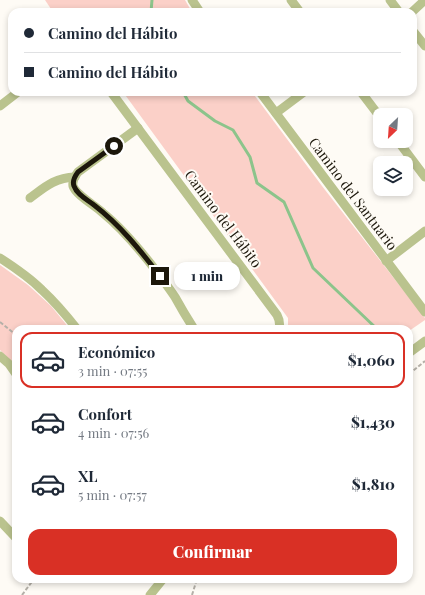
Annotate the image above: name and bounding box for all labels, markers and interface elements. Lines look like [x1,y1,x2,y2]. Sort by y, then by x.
text: Camino del Hábito [48,23,177,43]
text: Camino del Hábito [48,62,177,82]
north arrow [373,108,413,148]
map controls [373,108,413,196]
street label: Camino del Santuario [305,134,402,254]
route start [105,137,123,155]
button: layers [373,156,413,196]
street label: Camino del Hábito [180,166,267,272]
callout: 1 min [174,262,240,290]
route end [151,267,169,285]
text: 1 min [191,267,223,284]
icon: car [30,342,66,378]
text: Económico [78,342,155,362]
text: $1,060 [348,350,395,370]
text: 3 min · 07:55 [78,362,147,379]
icon: car [30,404,66,440]
text: Confort [78,404,132,424]
text: $1,430 [351,412,395,432]
text: 4 min · 07:56 [78,424,149,441]
icon: car [30,466,66,502]
text: XL [78,466,98,486]
text: $1,810 [352,474,395,494]
text: 5 min · 07:57 [78,486,147,503]
button: Confirmar [28,529,397,575]

